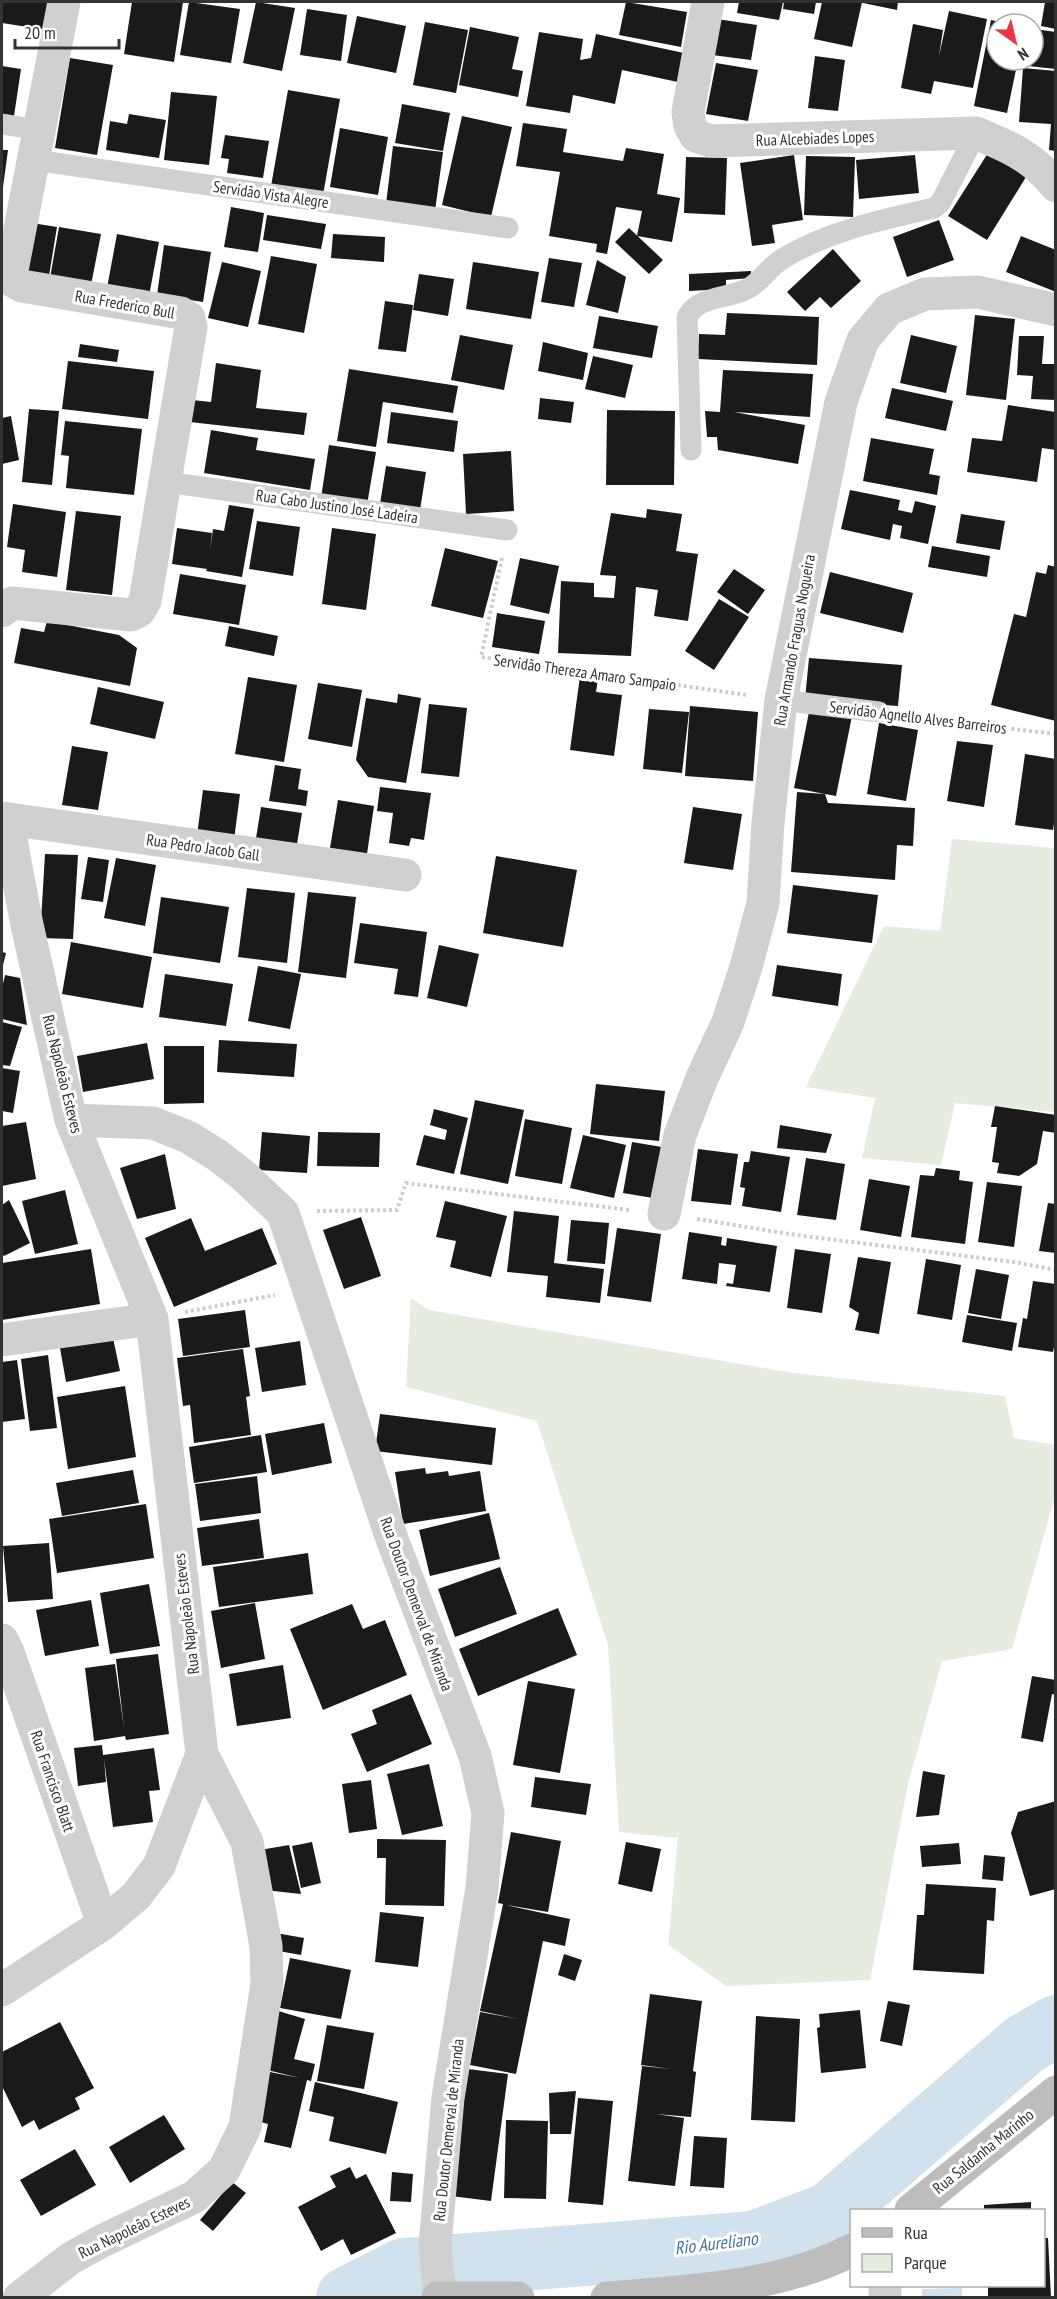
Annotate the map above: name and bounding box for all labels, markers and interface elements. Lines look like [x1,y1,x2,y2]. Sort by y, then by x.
scale bar [15,12,118,50]
north arrow [985,12,1045,72]
text: 20 m [24,21,56,44]
text: N [1014,44,1033,65]
street label: Rua Alcebiades Lopes [756,126,874,150]
street label: Servidão Vista Alegre [212,176,330,212]
street label: Rua Frederico Bull [73,285,177,323]
street label: Rua Cabo Justino José Ladeira [255,485,419,527]
street label: Rua Armando Fraguas Nogueira [769,553,819,727]
street label: Servidão Thereza Amaro Sampaio [492,649,678,695]
street label: Servidão Agnello Alves Barreiros [828,696,1008,738]
street label: Rua Pedro Jacob Gall [145,829,261,865]
street label: Rua Napoleão Esteves [39,1013,87,1135]
street label: Rua Doutor Demerval de Miranda [376,1514,458,1694]
street label: Rua Napoleão Esteves [169,1553,203,1675]
street label: Rua Francisco Blatt [26,1728,80,1835]
street label: Rua Doutor Demerval de Miranda [428,2038,468,2222]
street label: Rua Saldanha Marinho [929,2104,1038,2198]
street label: Rua Napoleão Esteves [75,2191,193,2263]
legend [850,2209,1045,2287]
text: Rua [904,2221,928,2244]
water label: Rio Aureliano [673,2226,760,2259]
text: Parque [904,2251,947,2274]

